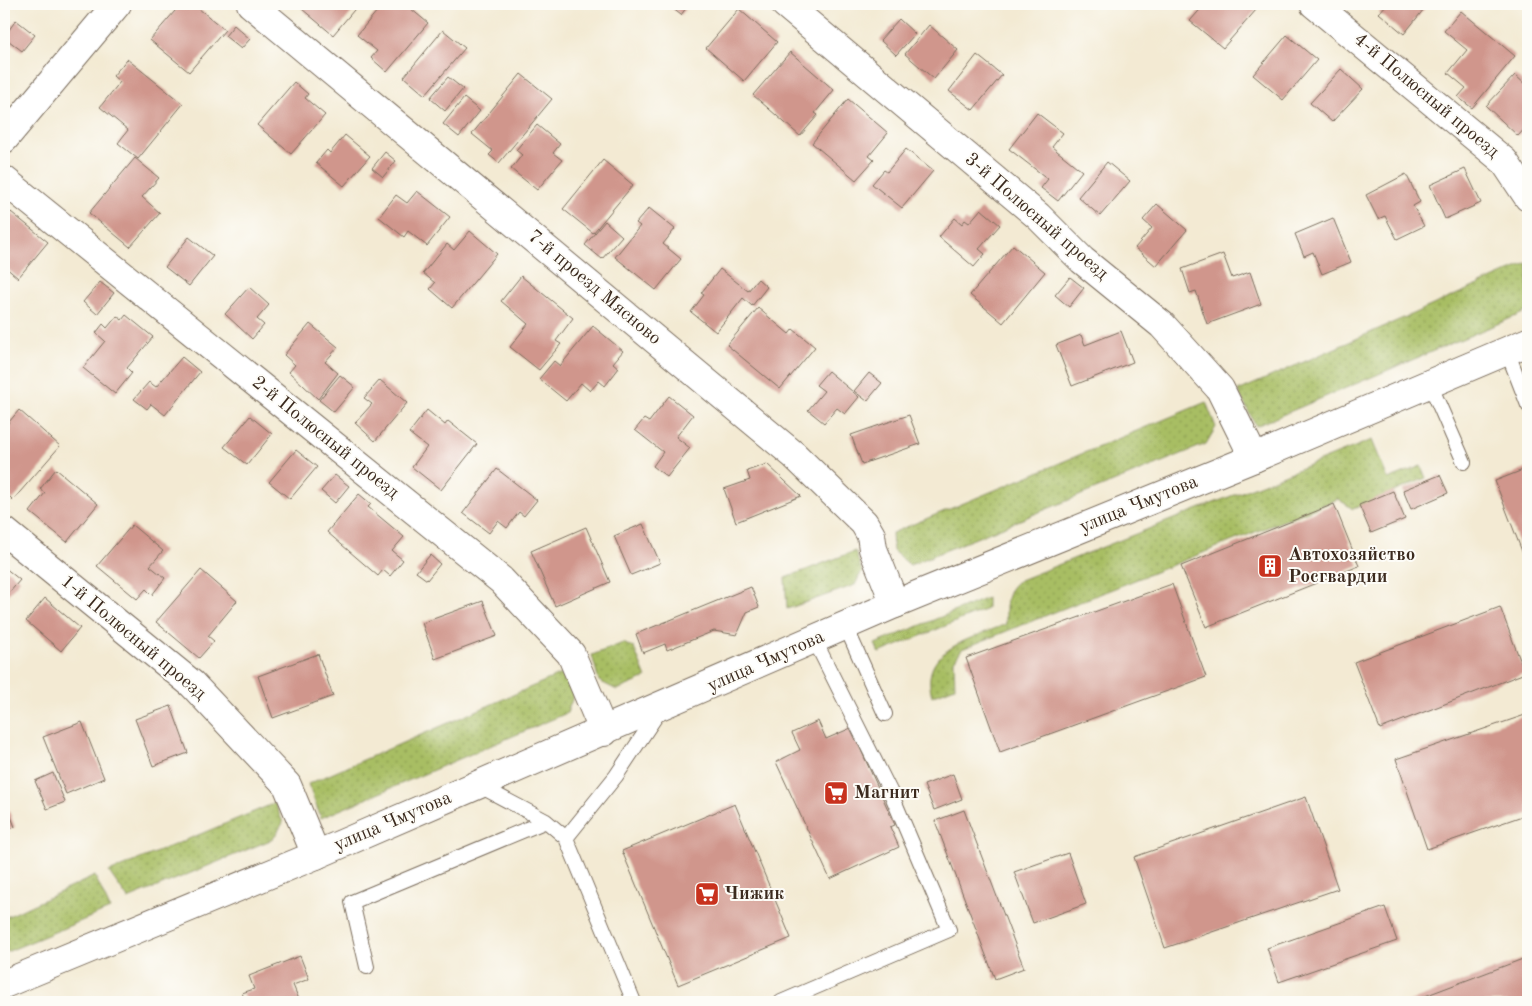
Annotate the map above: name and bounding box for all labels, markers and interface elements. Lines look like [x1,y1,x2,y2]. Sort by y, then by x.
street label: 4-й Полюсный проезд [1350,30,1503,163]
street label: 3-й Полюсный проезд [961,150,1112,285]
street label: 7-й проезд Мясново [524,227,664,349]
street label: 2-й Полюсный проезд [248,373,403,503]
street label: улица Чмутова [1077,472,1201,537]
place label: Автохозяйство Росгвардии [1288,546,1415,587]
building icon: Автохозяйство Росгвардии [1257,553,1283,579]
street label: 1-й Полюсный проезд [57,572,210,705]
street label: улица Чмутова [705,628,828,696]
supermarket icon: Магнит [823,780,849,806]
place label: Магнит [854,784,920,803]
street label: улица Чмутова [331,788,455,855]
supermarket icon: Чижик [694,881,720,907]
place label: Чижик [724,885,784,904]

